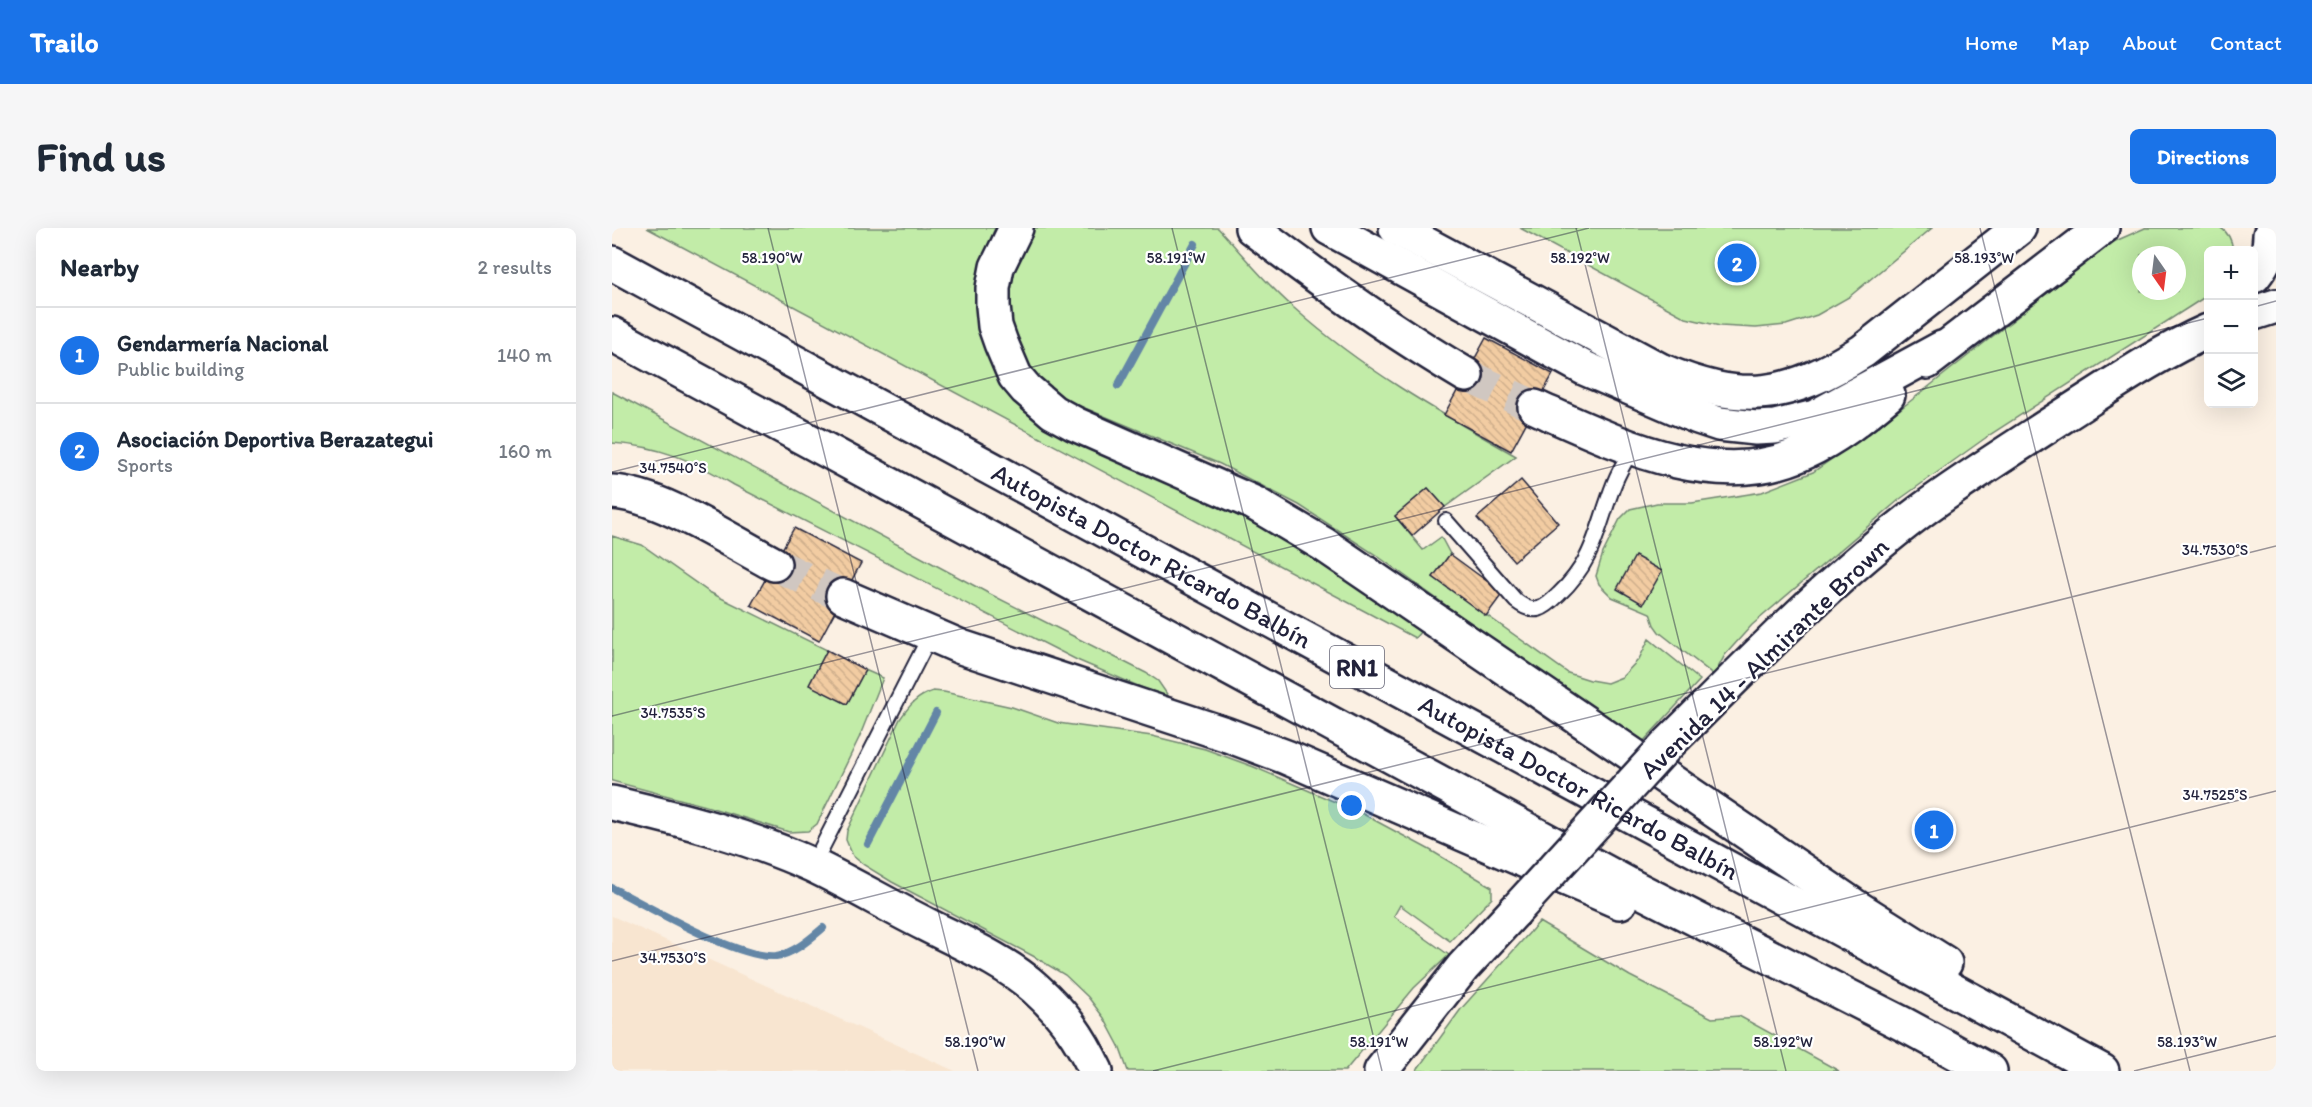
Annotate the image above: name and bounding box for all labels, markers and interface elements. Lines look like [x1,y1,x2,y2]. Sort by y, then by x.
text: Trailo [30,25,99,59]
text: Home [1965,30,2018,55]
text: Map [2051,30,2090,55]
text: About [2123,30,2177,55]
text: Contact [2210,30,2282,55]
button: Directions [2130,129,2276,184]
text: Find us [36,131,166,182]
pin: 2 [1718,240,1756,285]
north arrow [2132,246,2186,300]
map controls [2204,246,2258,408]
button: + [2204,246,2258,300]
text: 58.190°W [741,249,803,267]
text: 58.191°W [1147,249,1206,267]
text: 58.192°W [1550,249,1610,267]
text: 58.193°W [1954,249,2014,267]
text: Nearby [60,251,139,283]
text: 2 results [478,255,552,279]
button: − [2204,300,2258,354]
text: Gendarmería Nacional [117,330,328,357]
text: 1 [75,343,84,367]
text: 140 m [497,343,552,367]
button: layers [2204,354,2258,408]
text: Public building [117,357,244,381]
text: Asociación Deportiva Berazategui [117,426,433,453]
text: 2 [74,439,85,463]
text: 160 m [499,439,552,463]
text: Sports [117,453,173,477]
street label: Autopista Doctor Ricardo Balbín [986,456,1317,655]
text: 34.7540°S [639,459,707,477]
street label: Avenida 14 - Almirante Brown [1633,530,1895,786]
text: 34.7530°S [2182,541,2248,559]
road number: RN1 [1330,646,1384,688]
street label: Autopista Doctor Ricardo Balbín [1414,688,1745,887]
text: 34.7535°S [640,704,706,722]
text: 34.7525°S [2183,786,2247,804]
your location [1337,791,1366,820]
pin: 1 [1914,808,1954,852]
text: 34.7530°S [640,949,706,967]
text: 58.190°W [944,1033,1006,1051]
text: 58.191°W [1350,1033,1409,1051]
text: 58.192°W [1753,1033,1813,1051]
text: 58.193°W [2157,1033,2217,1051]

